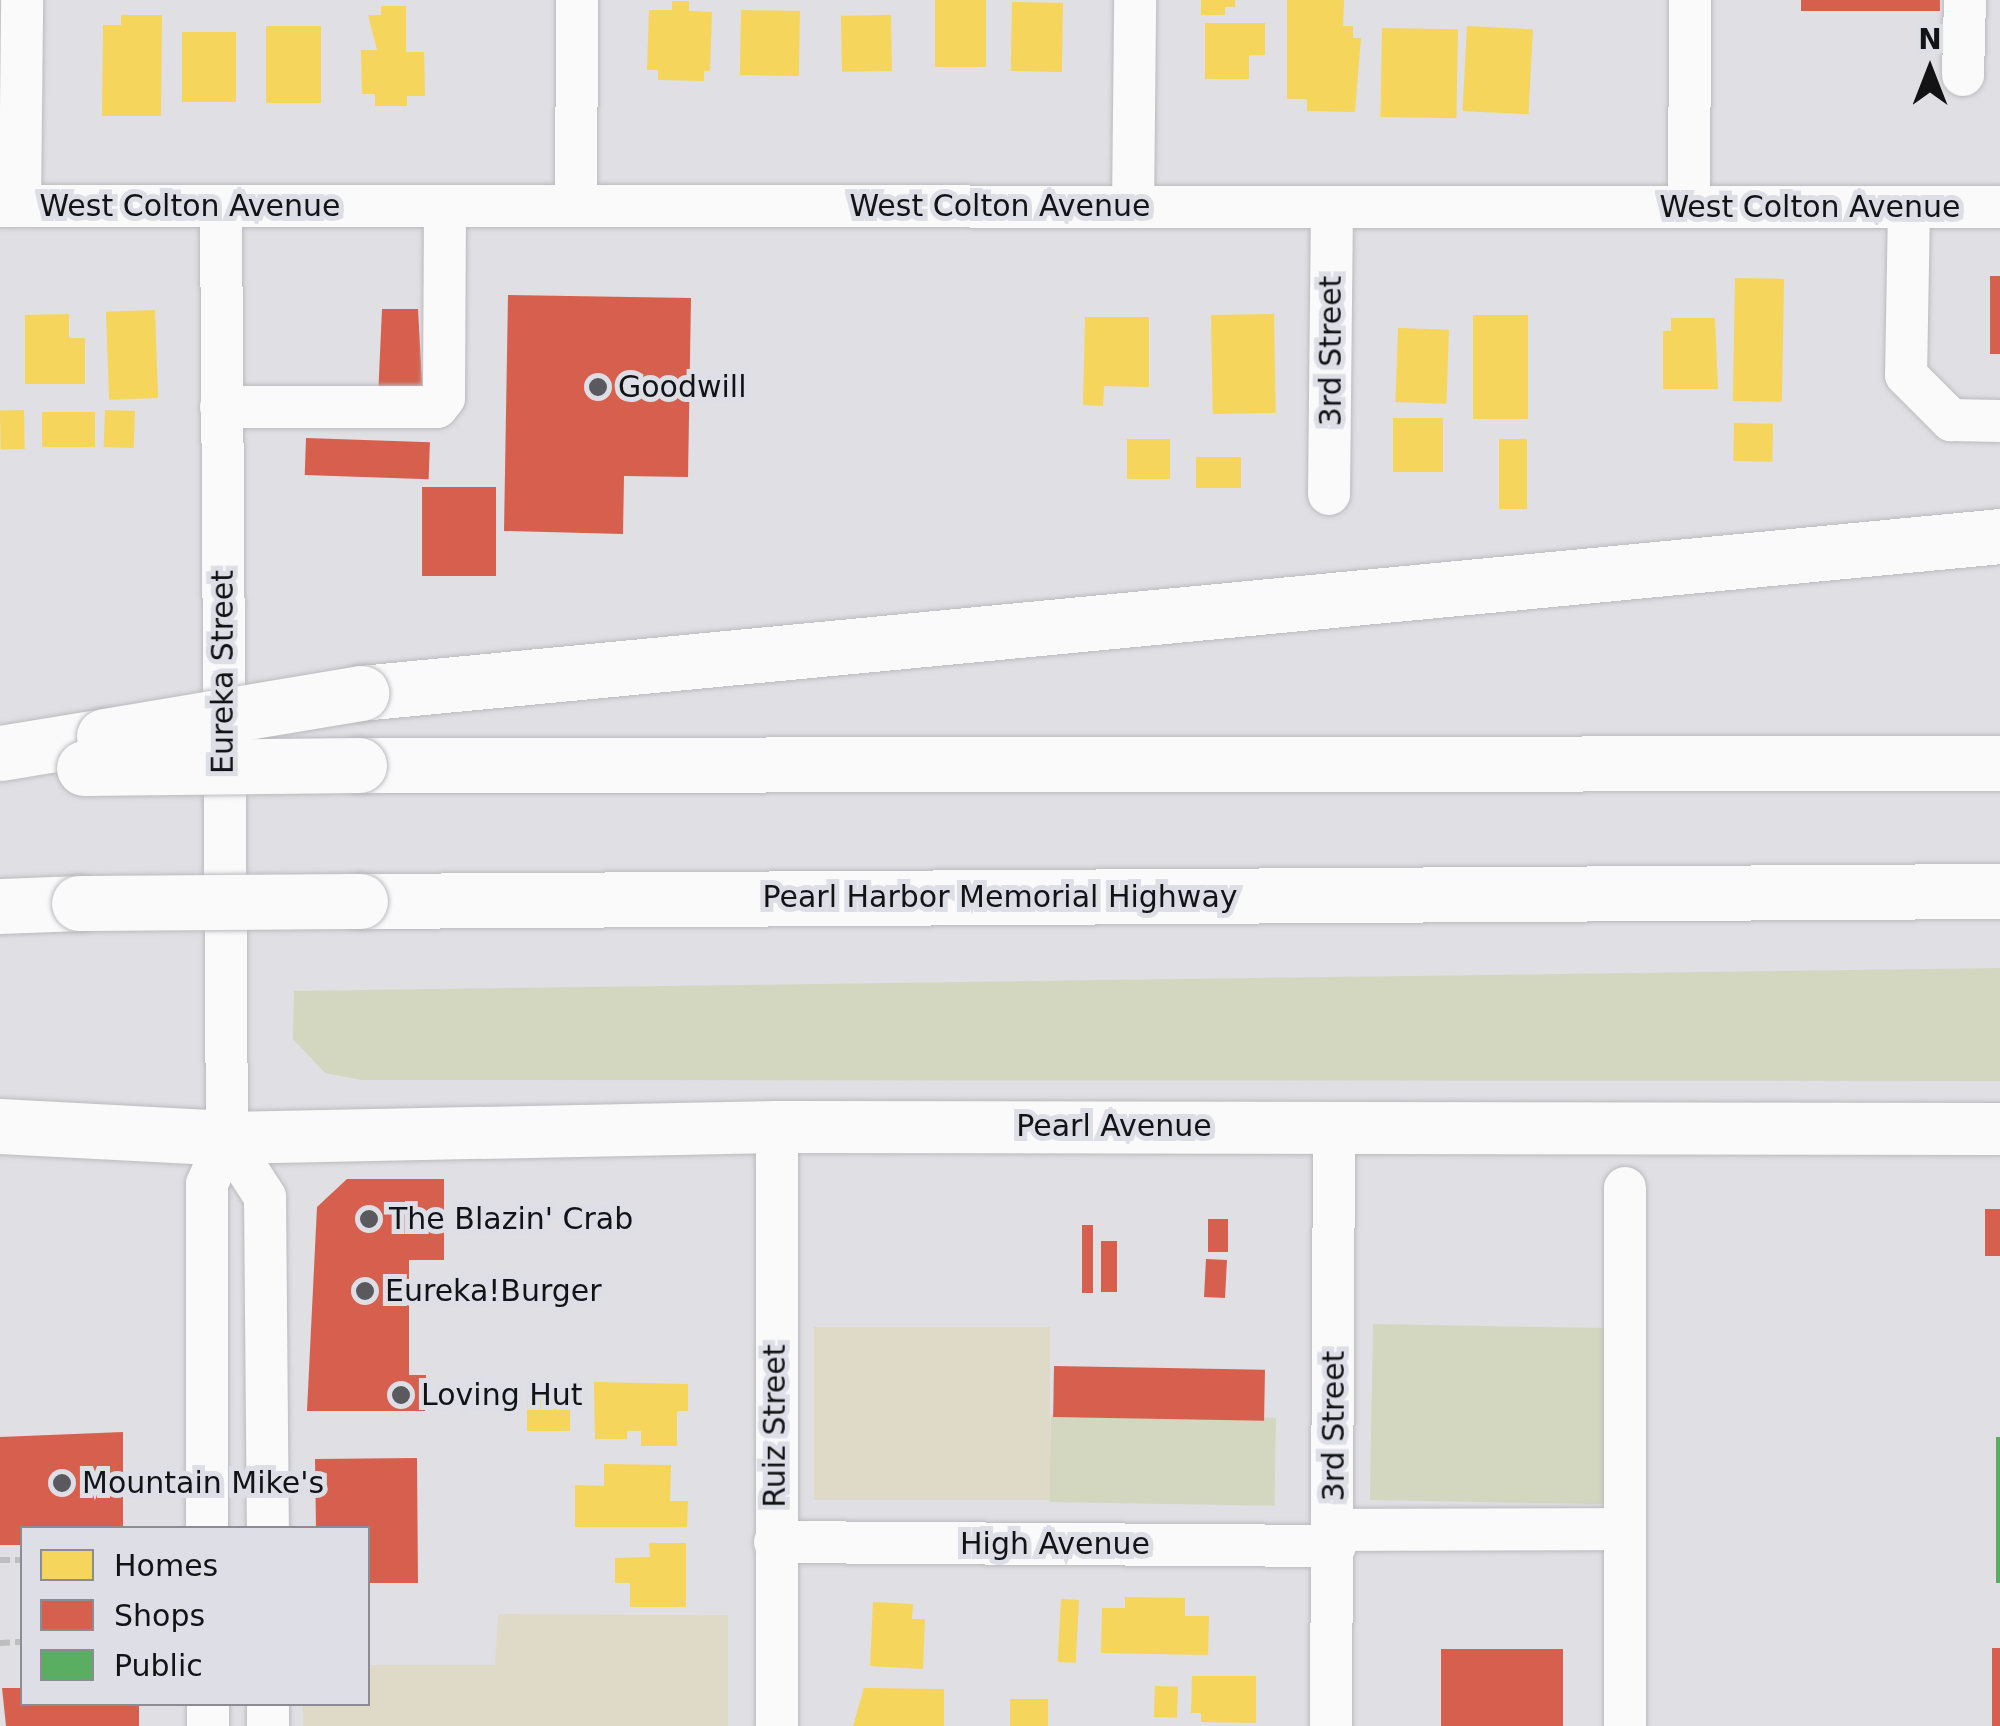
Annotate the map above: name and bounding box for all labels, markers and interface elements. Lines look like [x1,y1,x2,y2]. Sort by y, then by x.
north arrow [1880,20,1980,120]
text: N [1918,23,1942,56]
street label: West Colton Avenue [39,188,341,224]
street label: West Colton Avenue [849,188,1151,224]
street label: West Colton Avenue [1659,189,1961,225]
street label: 3rd Street [1313,276,1349,426]
place label: Goodwill [618,369,747,405]
marker: Goodwill [587,376,609,398]
street label: Eureka Street [205,570,241,774]
street label: Pearl Harbor Memorial Highway [762,879,1238,915]
street label: Pearl Avenue [1016,1108,1212,1144]
place label: The Blazin' Crab [389,1201,633,1237]
marker: The Blazin' Crab [358,1208,380,1230]
place label: Eureka!Burger [385,1273,602,1309]
marker: Eureka!Burger [354,1280,376,1302]
street label: Ruiz Street [757,1344,793,1508]
street label: 3rd Street [1316,1351,1352,1501]
place label: Loving Hut [421,1377,583,1413]
marker: Loving Hut [390,1384,412,1406]
place label: Mountain Mike's [82,1465,324,1501]
marker: Mountain Mike's [51,1472,73,1494]
legend [20,1526,370,1706]
street label: High Avenue [960,1526,1150,1562]
text: Homes [114,1548,218,1583]
text: Shops [114,1598,205,1633]
text: Public [114,1648,203,1683]

